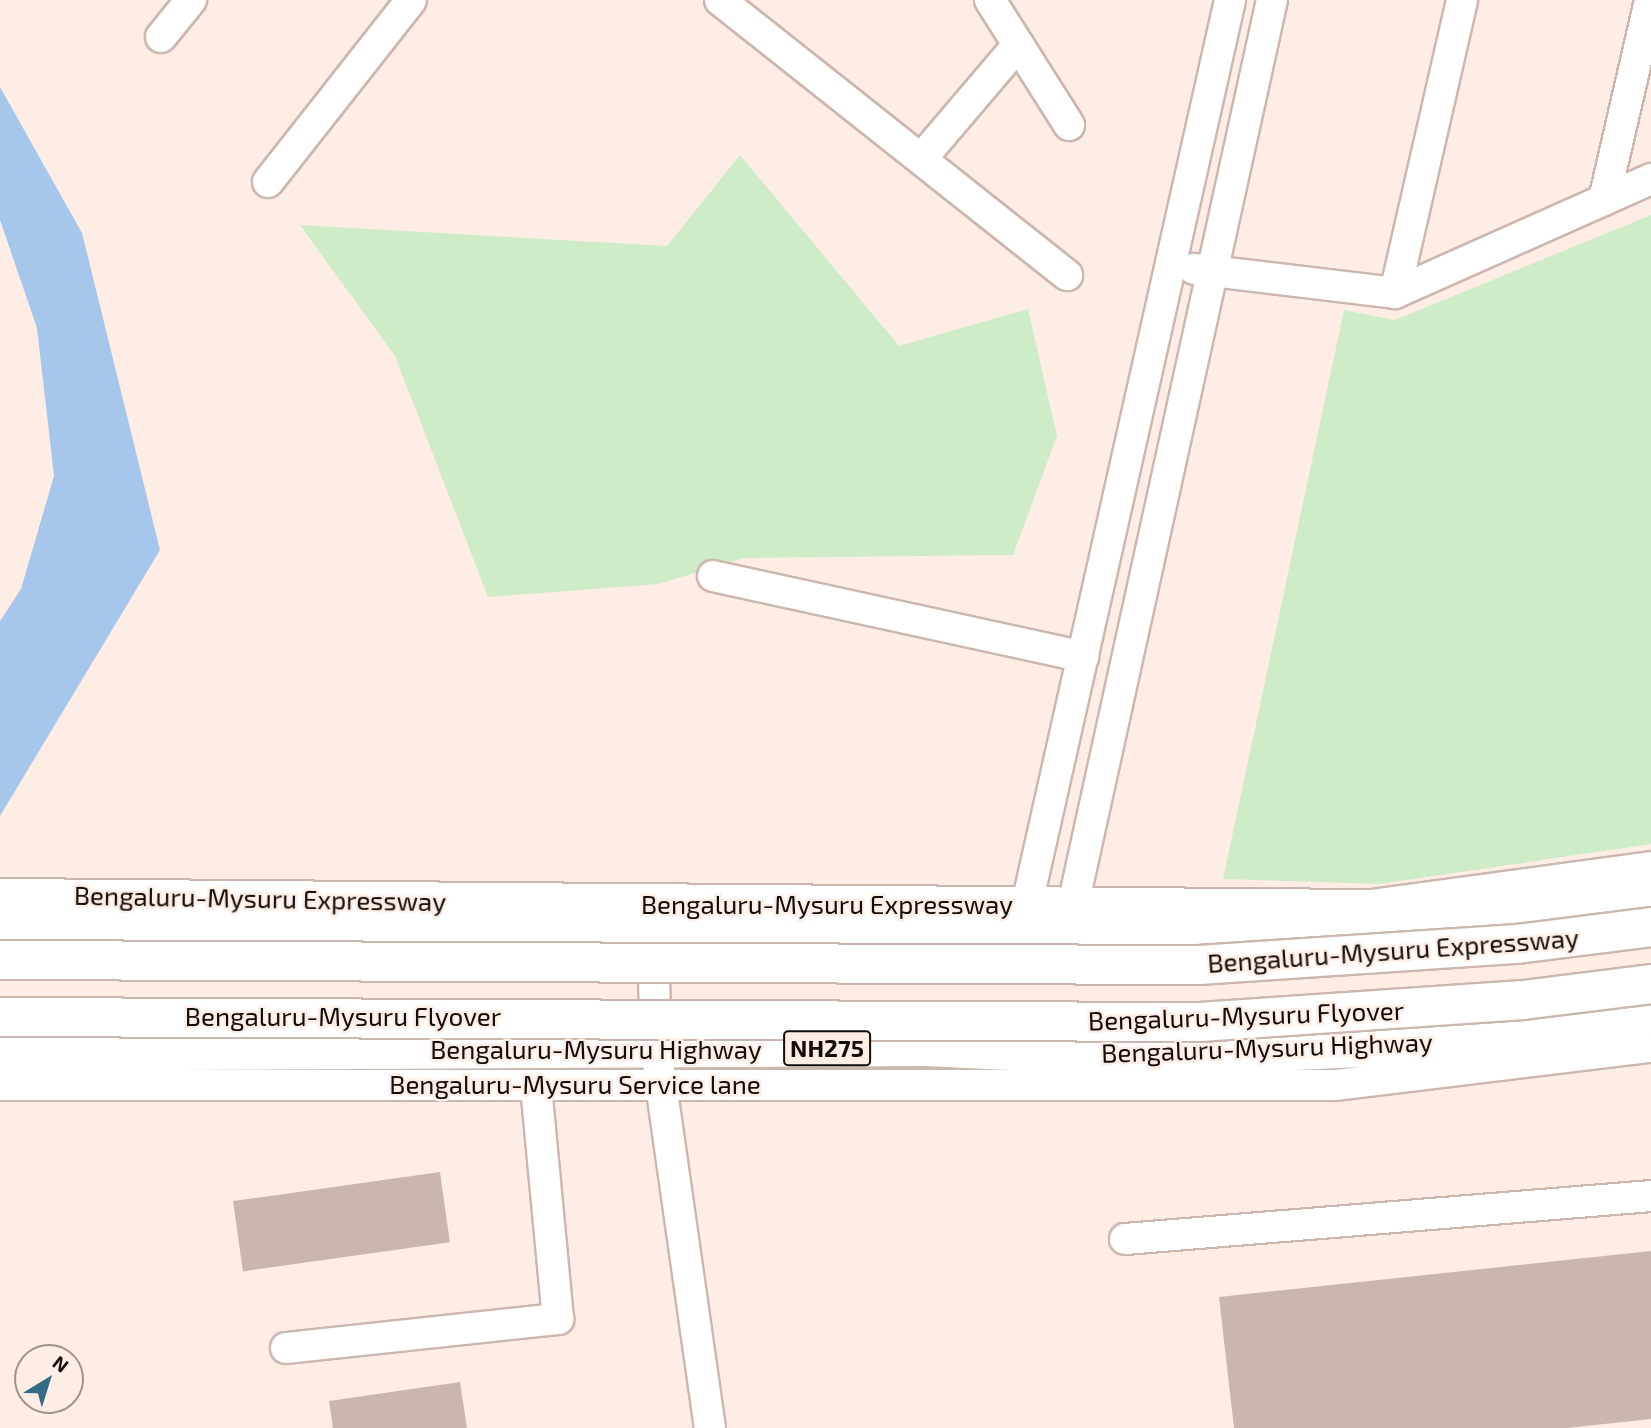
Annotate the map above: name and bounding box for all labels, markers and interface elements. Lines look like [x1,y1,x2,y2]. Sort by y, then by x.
street label: Bengaluru-Mysuru Expressway [74,879,446,917]
street label: Bengaluru-Mysuru Expressway [641,888,1013,920]
street label: Bengaluru-Mysuru Expressway [1206,921,1580,979]
street label: Bengaluru-Mysuru Flyover [1087,994,1405,1036]
street label: Bengaluru-Mysuru Flyover [185,1000,501,1032]
street label: Bengaluru-Mysuru Highway [1101,1026,1433,1068]
road number: NH275 [782,1028,872,1068]
street label: Bengaluru-Mysuru Highway [430,1033,762,1065]
street label: Bengaluru-Mysuru Service lane [389,1068,761,1100]
north arrow [14,1344,84,1414]
text: N [49,1350,73,1377]

